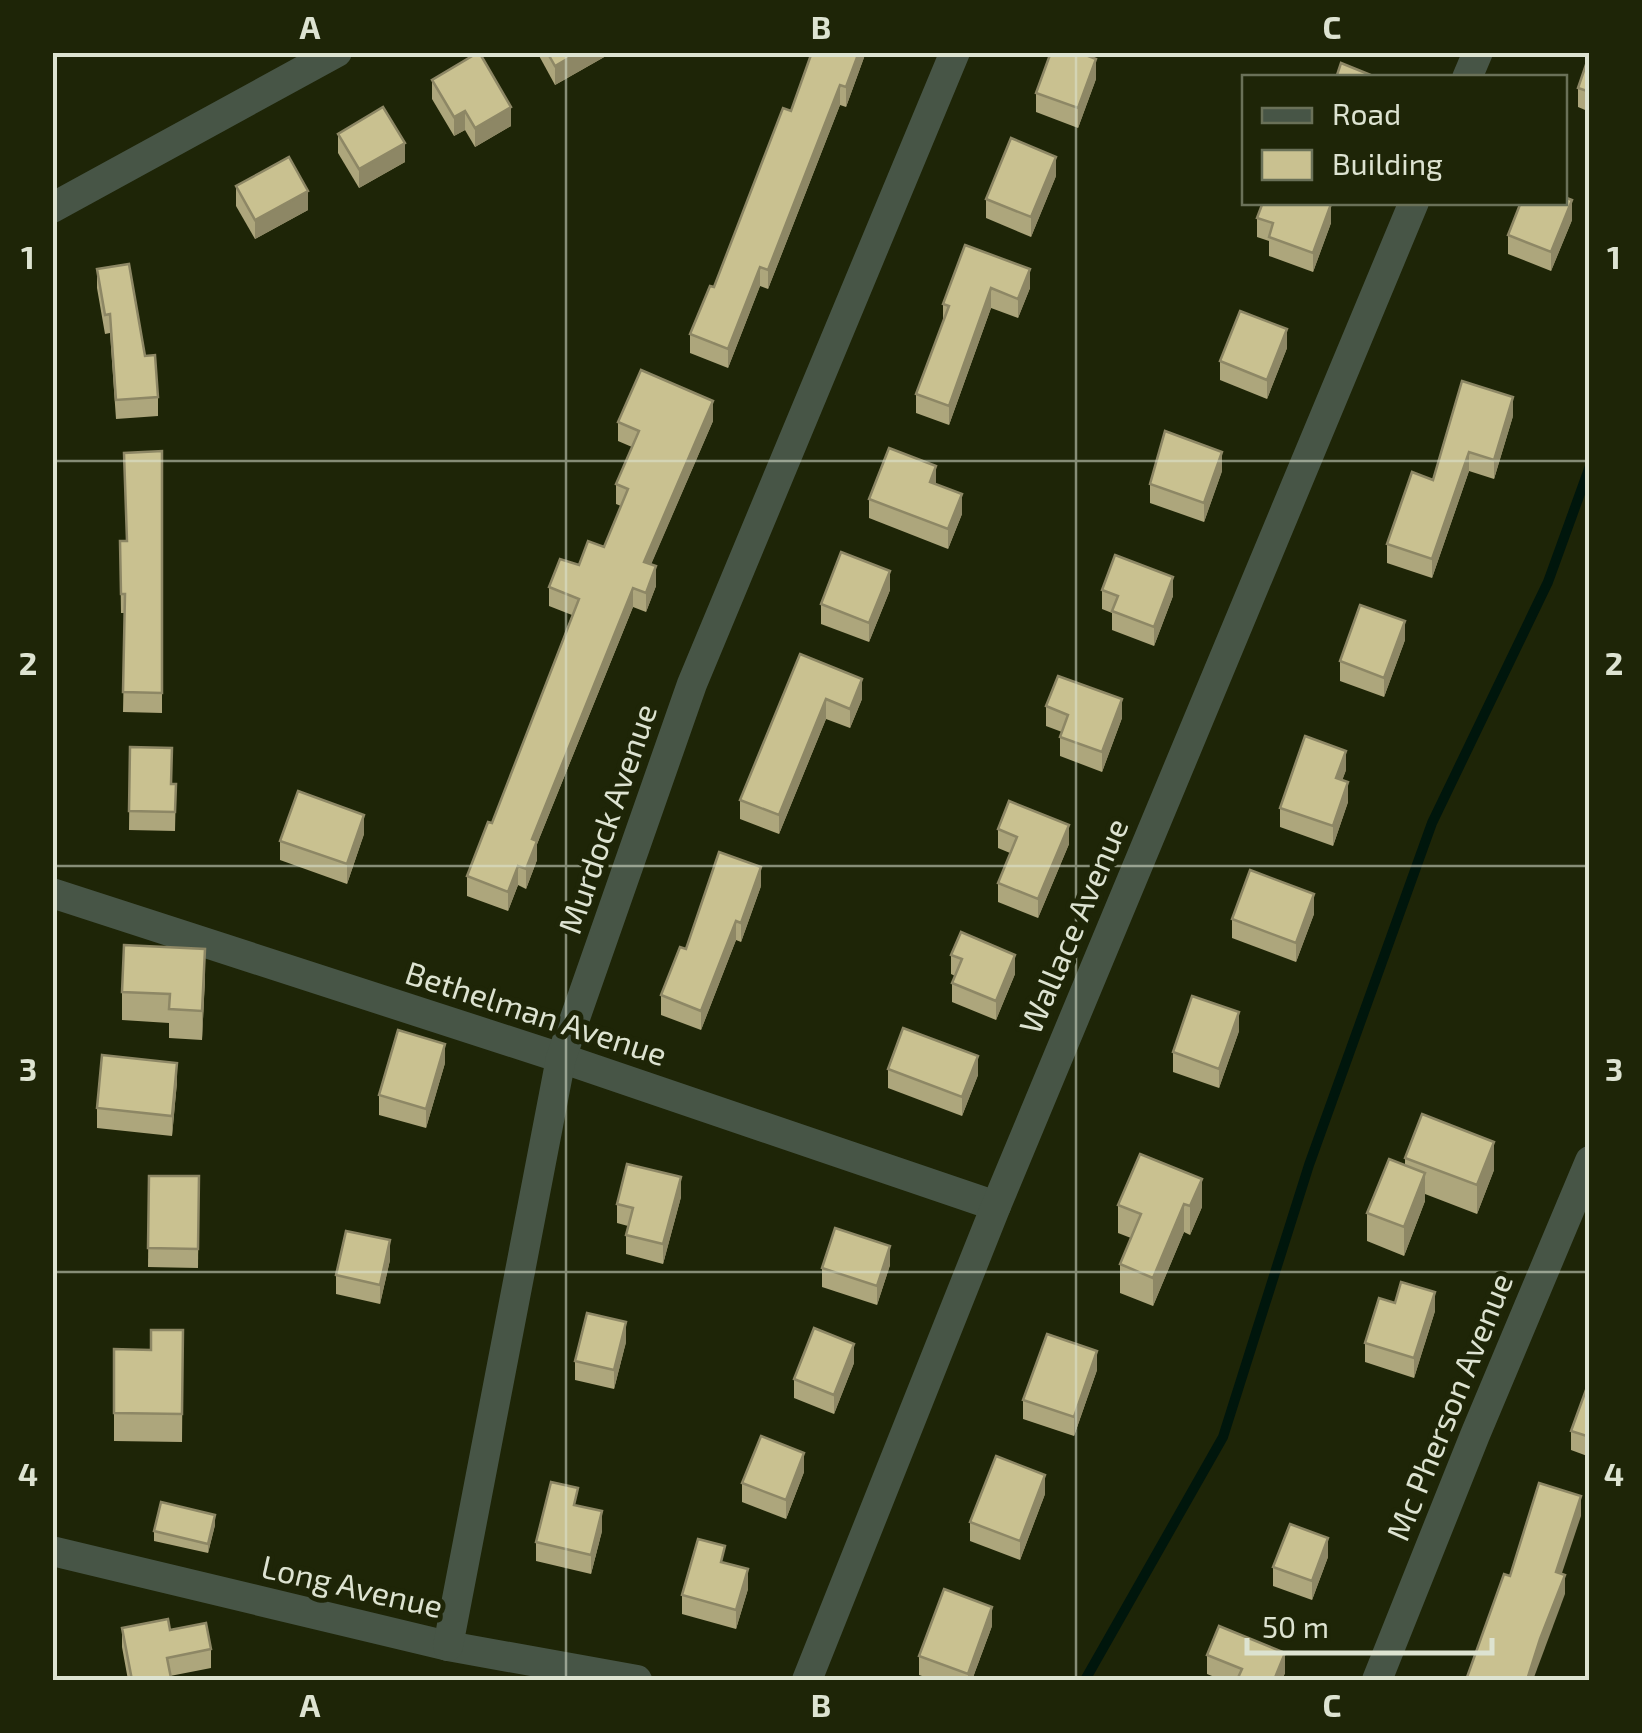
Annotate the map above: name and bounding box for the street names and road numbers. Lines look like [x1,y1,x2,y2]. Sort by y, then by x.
street label: Murdock Avenue [549,698,663,938]
street label: Wallace Avenue [1010,812,1135,1039]
street label: Bethelman Avenue [401,952,672,1072]
street label: Mc Pherson Avenue [1377,1267,1519,1545]
street label: Long Avenue [258,1546,447,1624]

